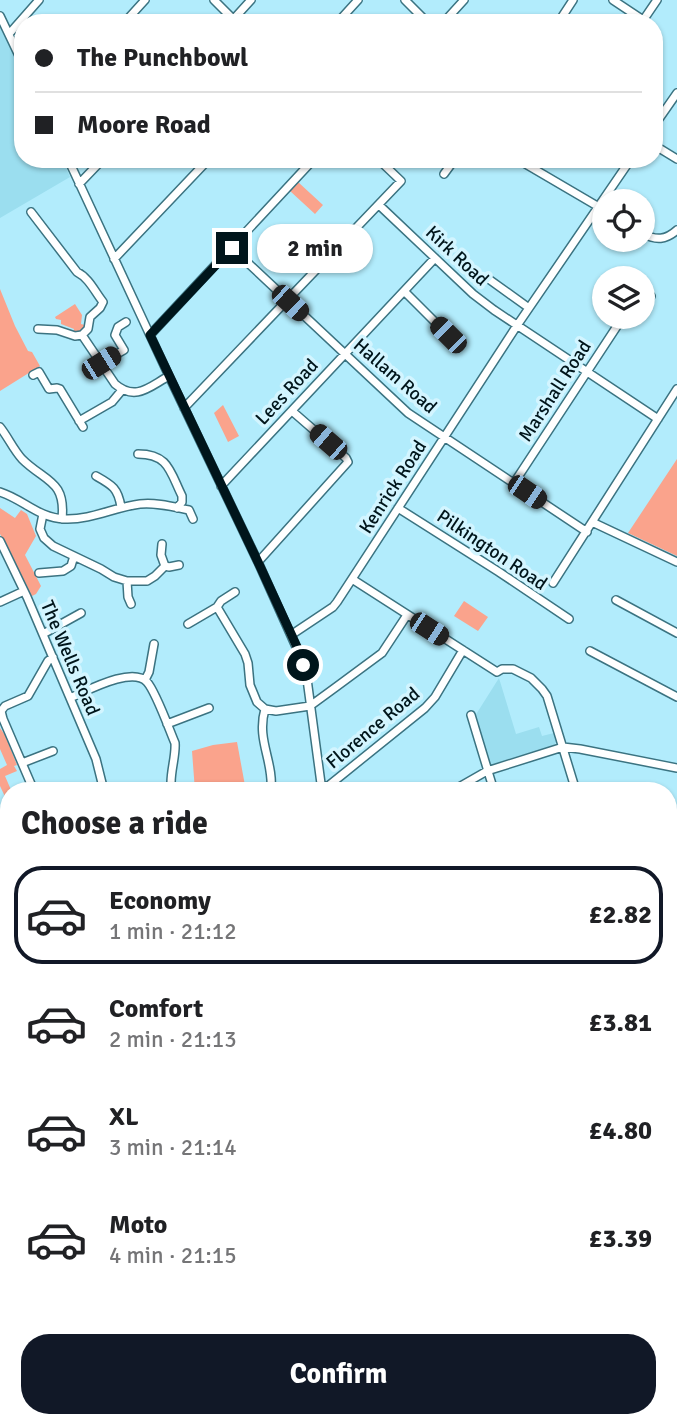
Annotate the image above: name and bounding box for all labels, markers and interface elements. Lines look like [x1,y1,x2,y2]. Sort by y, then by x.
text: The Punchbowl [77,42,248,74]
text: Moore Road [77,109,211,141]
map controls [592,189,655,329]
button: locate [592,189,655,252]
street label: Kirk Road [420,221,494,291]
callout: 2 min [256,224,372,272]
route end [216,232,248,264]
text: 2 min [287,234,343,263]
button: layers [592,266,655,329]
car [268,281,313,325]
car [426,313,471,357]
street label: Hallam Road [348,333,442,419]
street label: Marshall Road [513,336,597,446]
car [78,343,125,383]
street label: Lees Road [250,354,324,430]
car [306,420,351,464]
street label: Kenrick Road [354,436,432,538]
car [504,472,551,512]
street label: Pilkington Road [432,504,552,596]
street label: The Wells Road [35,597,105,719]
car [406,609,453,649]
route start [287,649,319,681]
street label: Florence Road [321,682,425,774]
text: Choose a ride [21,804,208,843]
icon: car [25,884,88,947]
text: Economy [109,885,211,917]
text: £2.82 [588,899,652,931]
text: 1 min · 21:12 [109,917,237,946]
icon: car [25,992,88,1055]
text: Comfort [109,993,203,1025]
text: £3.81 [588,1007,652,1039]
text: 2 min · 21:13 [109,1025,237,1054]
icon: car [25,1100,88,1163]
text: XL [109,1101,139,1133]
text: £4.80 [588,1115,652,1147]
text: 3 min · 21:14 [109,1133,237,1162]
icon: car [25,1208,88,1271]
text: Moto [109,1209,167,1241]
text: £3.39 [588,1223,652,1255]
text: 4 min · 21:15 [109,1241,237,1270]
button: Confirm [21,1334,656,1414]

